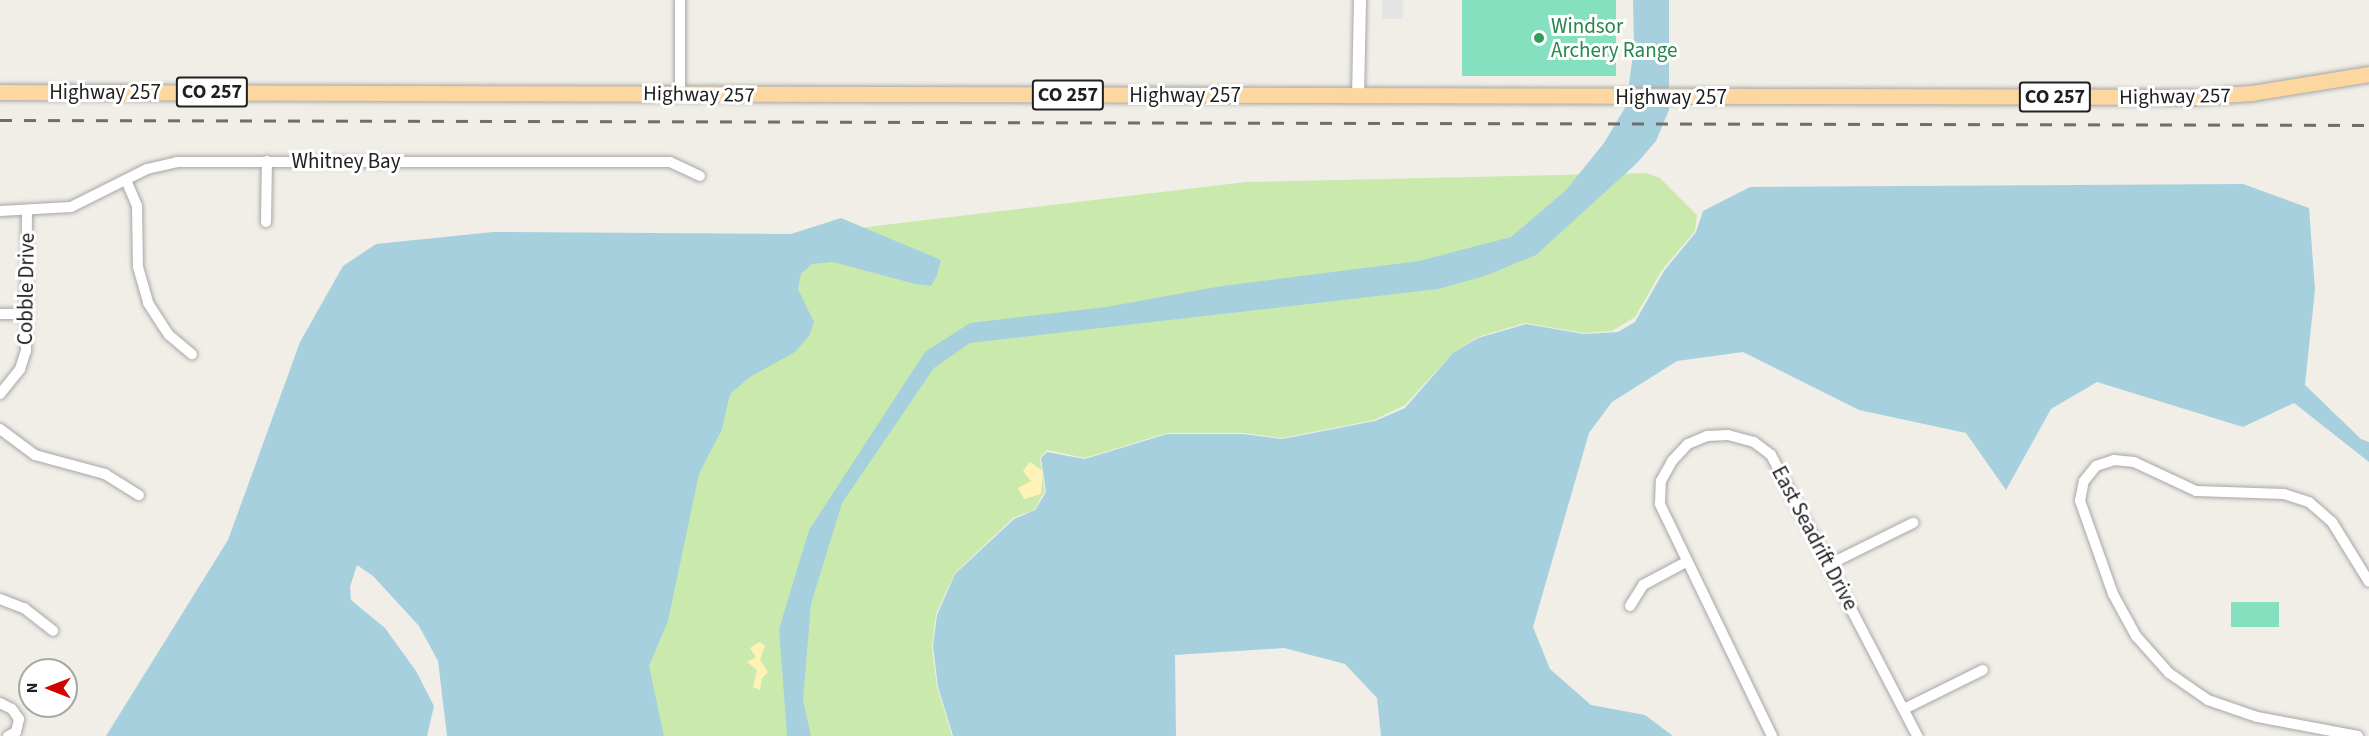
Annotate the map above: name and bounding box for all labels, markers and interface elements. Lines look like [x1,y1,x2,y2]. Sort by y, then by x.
place label: Windsor Archery Range [1551,13,1677,63]
marker: Windsor Archery Range [1532,31,1546,45]
road number: CO 257 [174,75,250,109]
road number: CO 257 [1030,78,1106,112]
street label: Highway 257 [49,79,161,105]
street label: Highway 257 [643,80,755,108]
road number: CO 257 [2018,80,2092,114]
street label: Highway 257 [1129,82,1241,108]
street label: Highway 257 [2119,82,2231,110]
street label: Highway 257 [1615,84,1727,110]
street label: Whitney Bay [292,148,400,174]
street label: Cobble Drive [12,233,40,345]
street label: East Seadrift Drive [1766,462,1864,614]
north arrow [18,658,78,718]
text: N [21,683,43,693]

